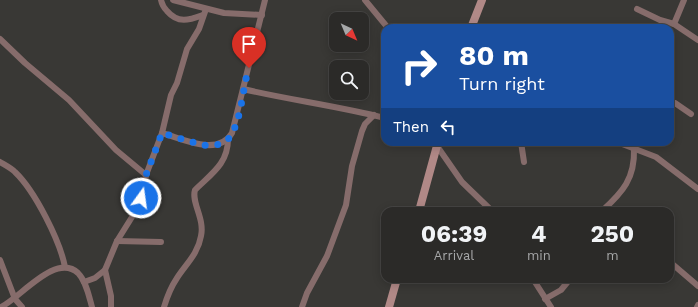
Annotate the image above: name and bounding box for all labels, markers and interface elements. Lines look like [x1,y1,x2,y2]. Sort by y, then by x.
north arrow [329,12,369,52]
map controls [329,12,369,100]
pin [232,27,266,68]
icon: arrive [238,33,260,55]
text: 80 m [459,39,529,72]
icon: right [393,40,445,92]
button: search [329,60,369,100]
text: Turn right [459,73,545,94]
icon: left [437,116,459,138]
text: Then [393,118,429,136]
position arrow [120,177,162,219]
text: 06:39 [421,220,487,248]
text: 4 [531,220,547,248]
text: 250 [591,220,634,248]
text: Arrival [434,248,474,263]
text: min [527,248,551,263]
text: m [606,248,619,263]

